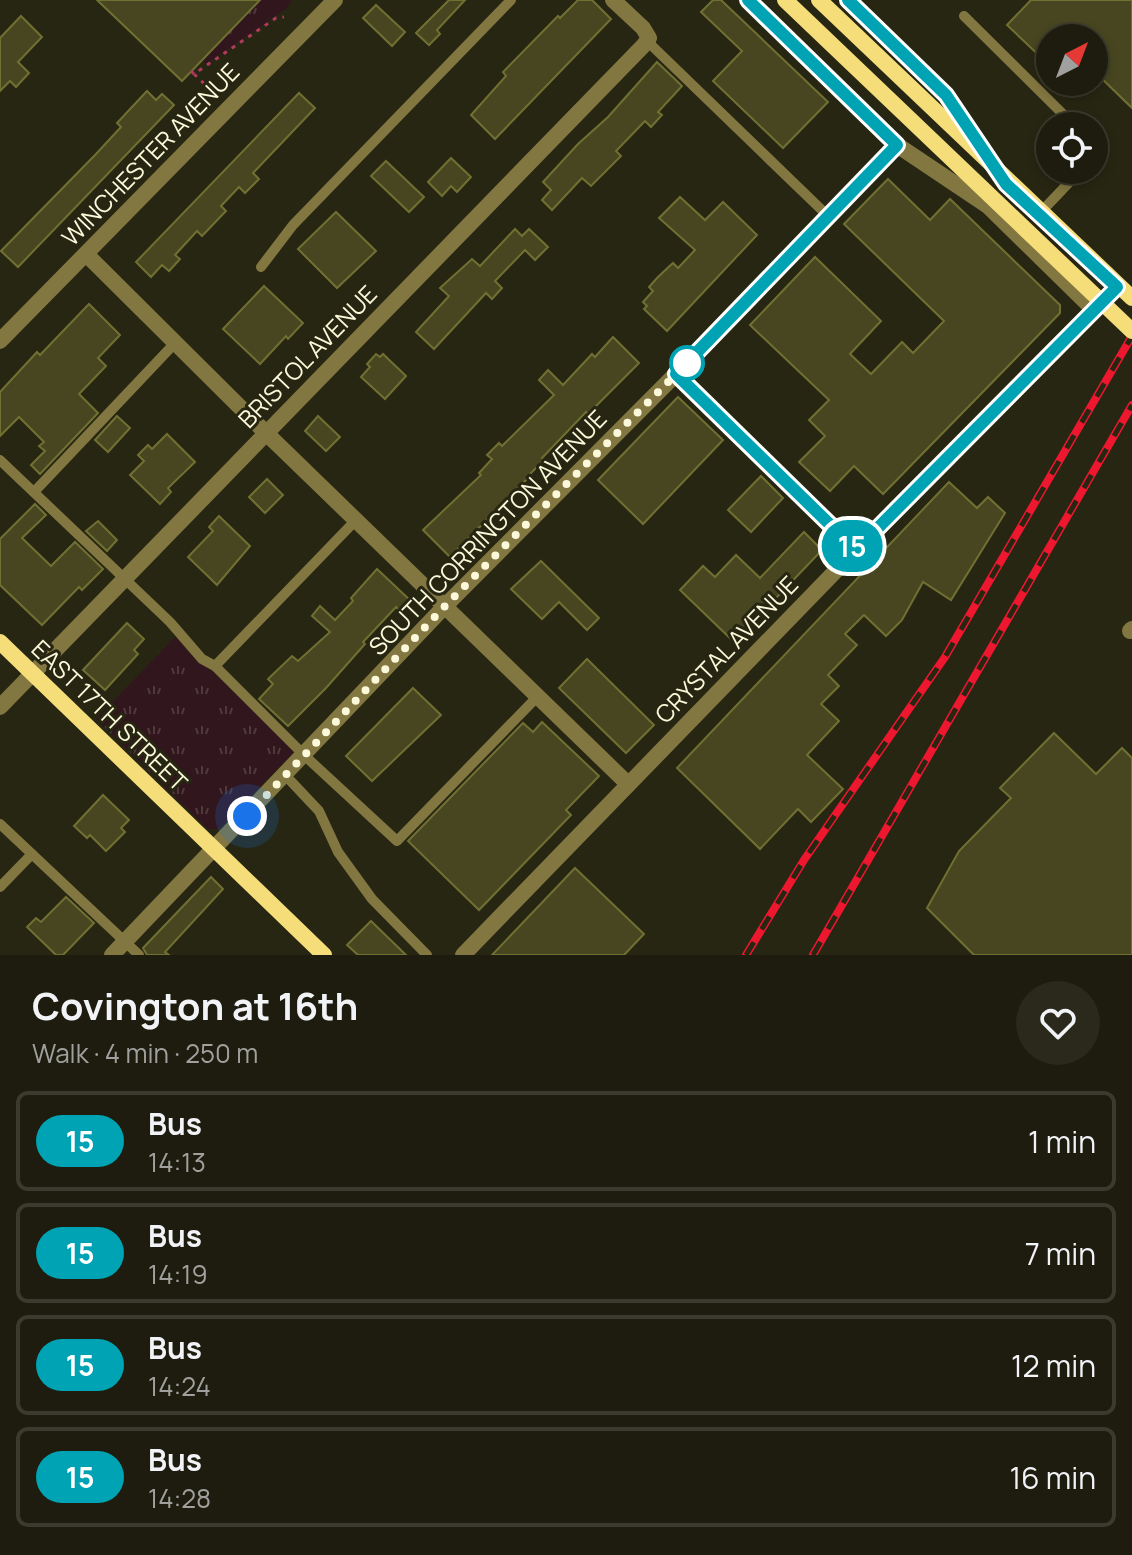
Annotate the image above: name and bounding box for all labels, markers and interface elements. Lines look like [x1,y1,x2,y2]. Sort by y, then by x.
north arrow [1036,24,1108,96]
map controls [1036,24,1108,184]
street label: WINCHESTER AVENUE [54,55,246,253]
button: locate [1036,112,1108,184]
street label: BRISTOL AVENUE [230,277,384,435]
unlabelled marker [670,346,704,380]
street label: SOUTH CORRINGTON AVENUE [361,402,613,662]
line badge: 15 [816,520,888,572]
text: 15 [838,527,866,565]
street label: CRYSTAL AVENUE [647,568,805,730]
street label: EAST 17TH STREET [25,632,195,798]
your location [227,796,267,836]
text: Covington at 16th [32,979,358,1031]
button: heart [1016,981,1100,1065]
text: Walk · 4 min · 250 m [32,1035,258,1071]
text: Bus [148,1103,202,1144]
text: 1 min [1028,1121,1096,1162]
text: 15 [66,1122,94,1160]
text: 14:13 [148,1144,206,1180]
text: Bus [148,1215,202,1256]
text: 7 min [1025,1233,1096,1274]
text: 15 [66,1234,94,1272]
text: 14:19 [148,1256,208,1292]
text: Bus [148,1327,202,1368]
text: 12 min [1011,1345,1096,1386]
text: 15 [66,1346,94,1384]
text: 14:24 [148,1368,211,1404]
text: Bus [148,1439,202,1480]
text: 16 min [1009,1457,1096,1498]
text: 15 [66,1458,94,1496]
text: 14:28 [148,1480,211,1516]

